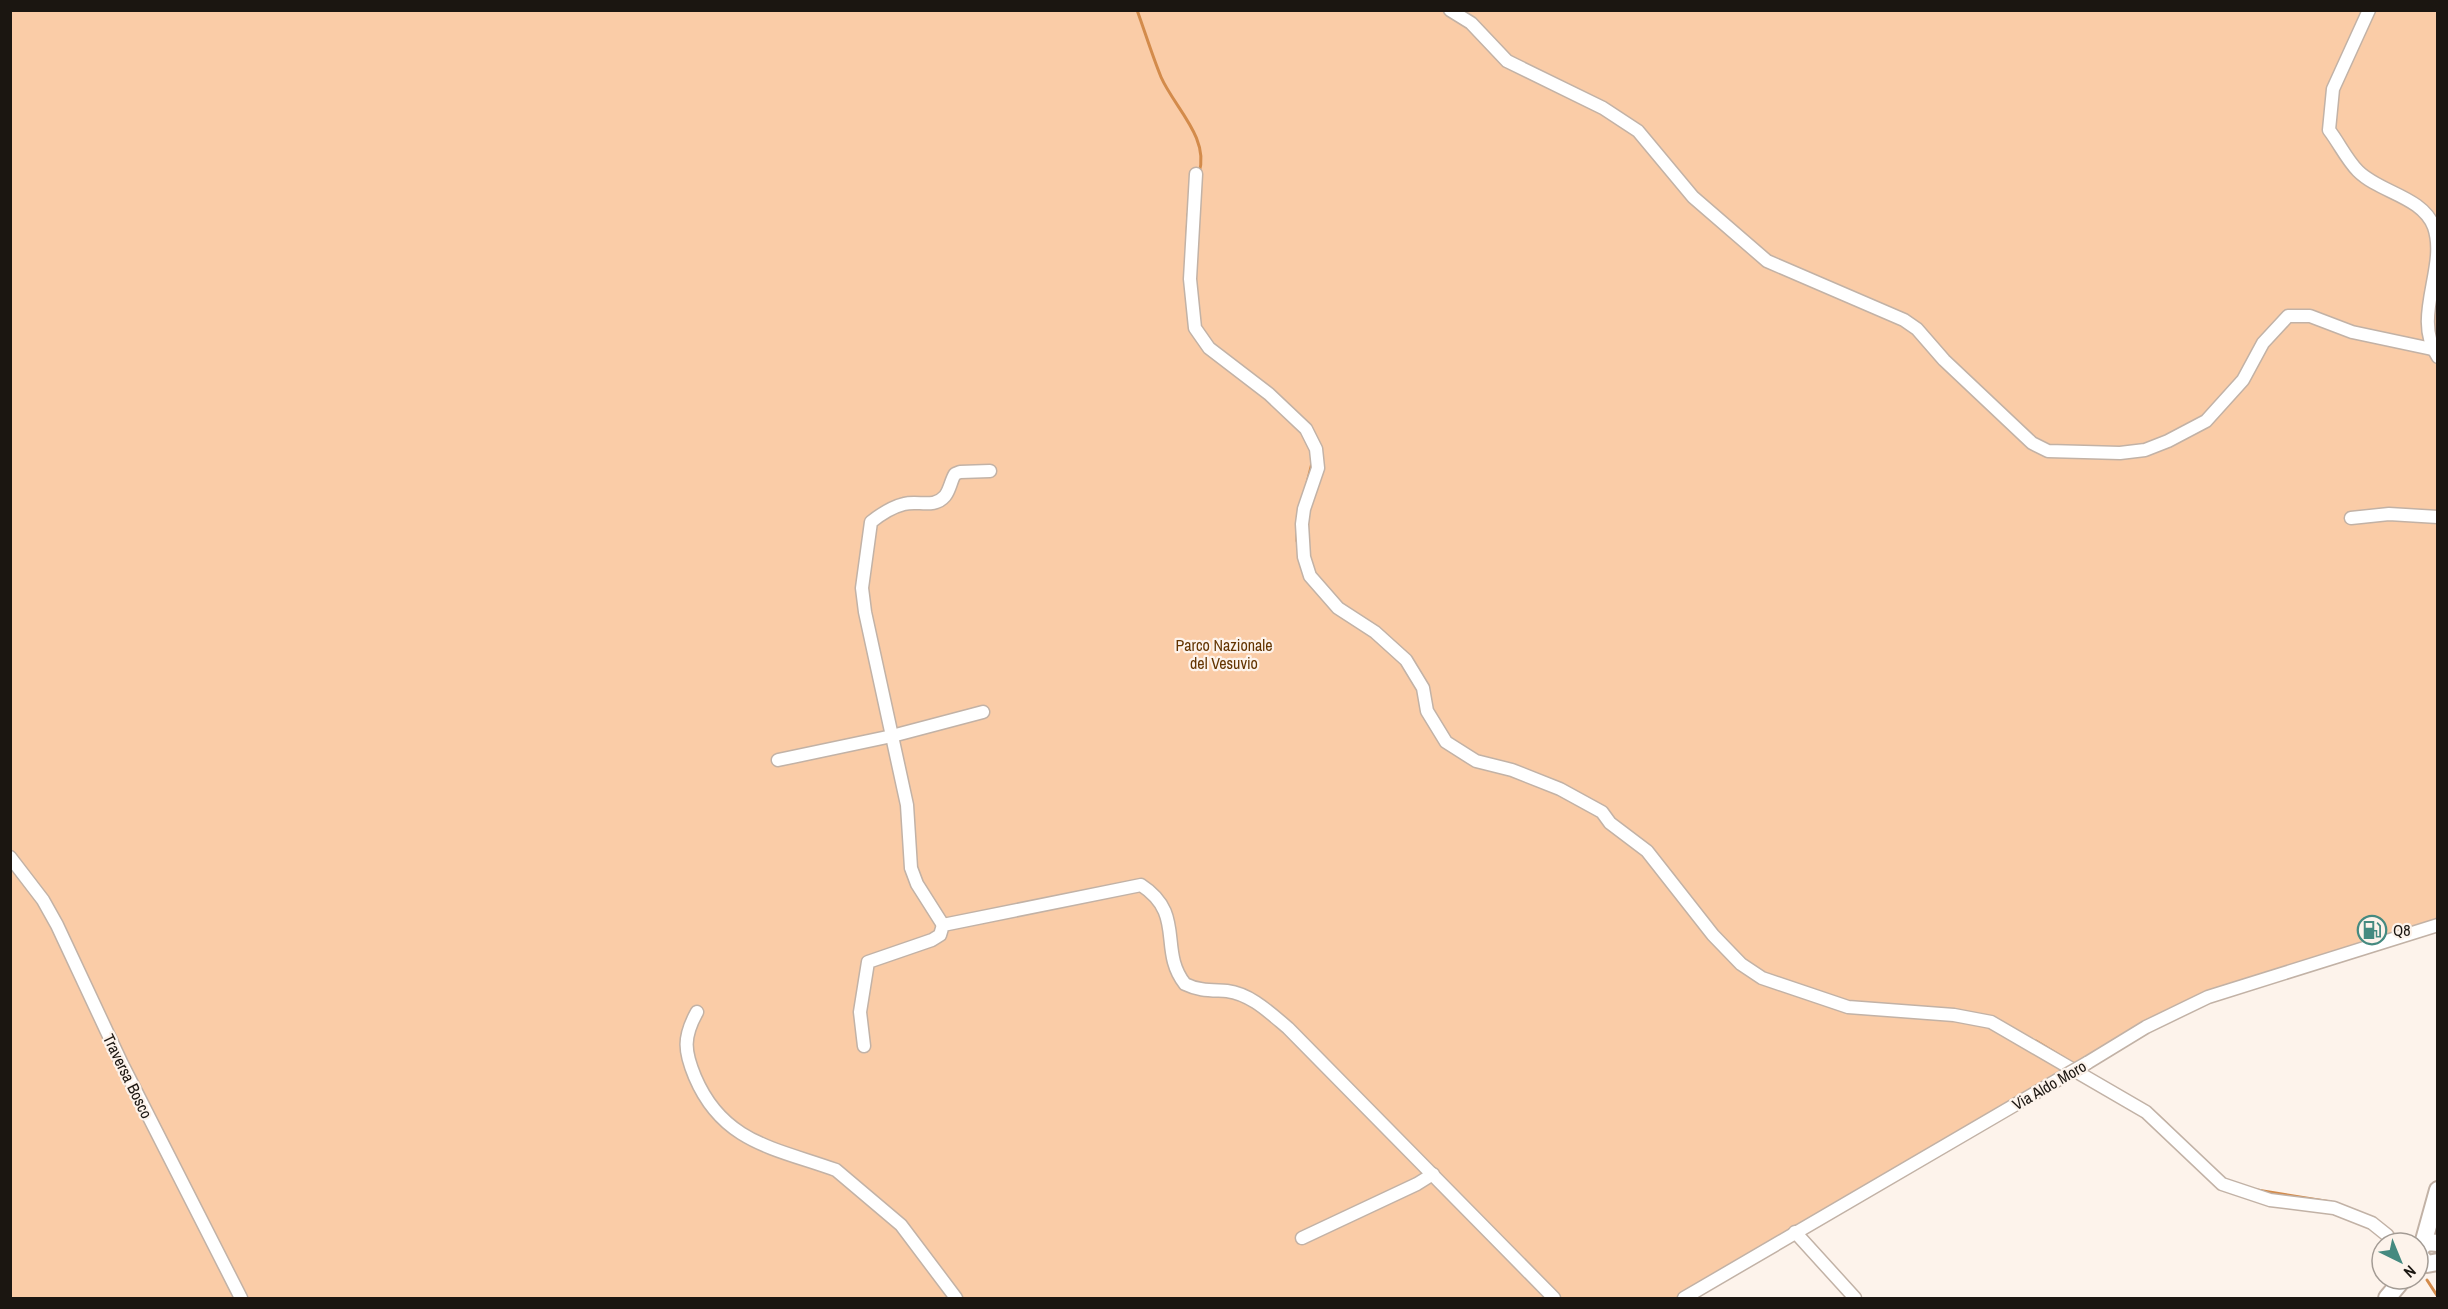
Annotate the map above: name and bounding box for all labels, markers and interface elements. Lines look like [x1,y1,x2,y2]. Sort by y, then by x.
park label: Parco Nazionale del Vesuvio [1176,634,1273,674]
fuel station icon: Q8 [2356,914,2388,946]
place label: Q8 [2393,919,2411,941]
street label: Traversa Bosco [98,1030,158,1122]
street label: Via Aldo Moro [2008,1055,2090,1115]
north arrow [2370,1231,2430,1291]
text: N [2399,1261,2421,1283]

